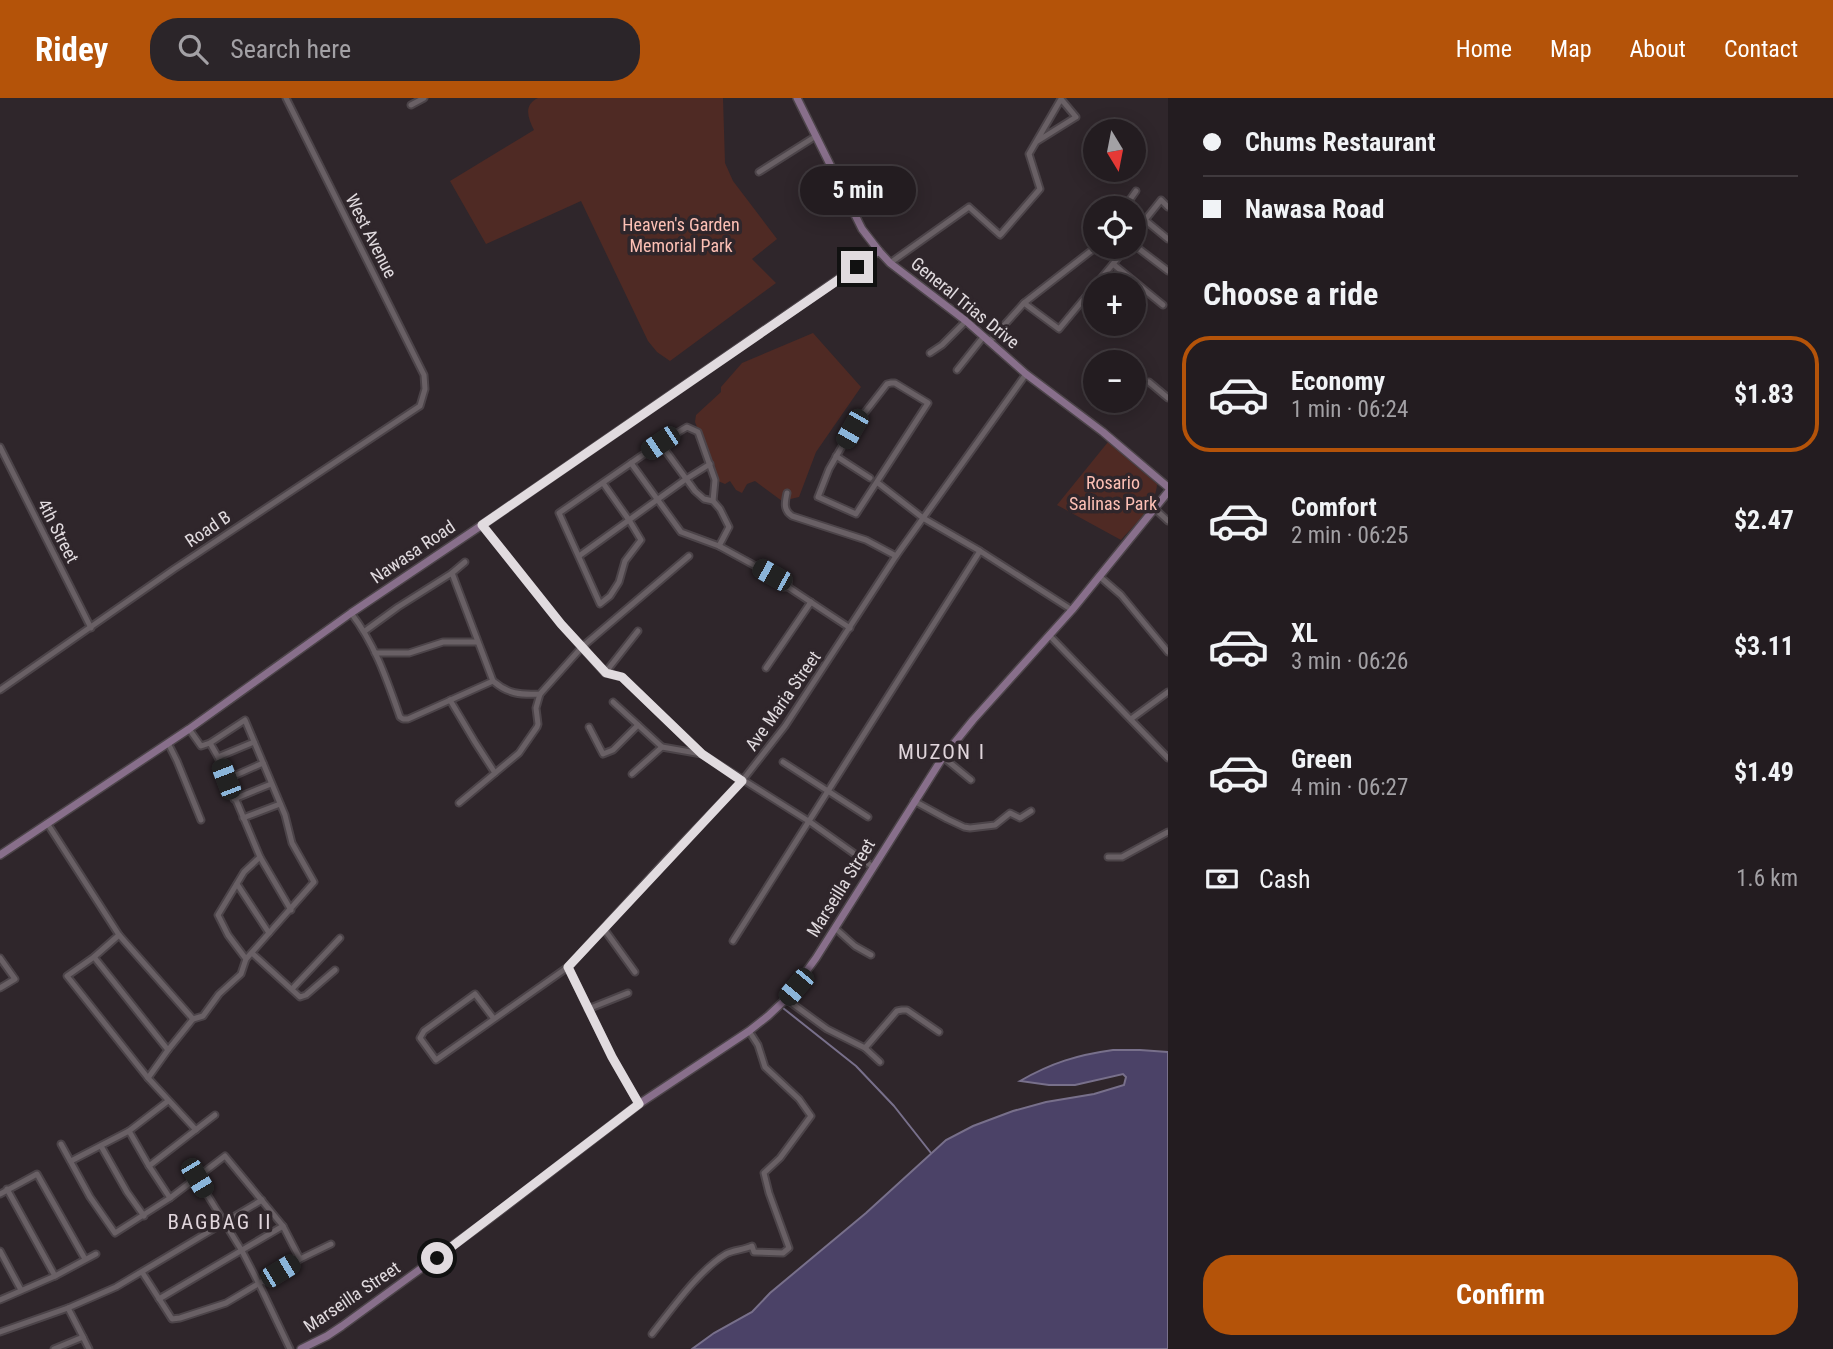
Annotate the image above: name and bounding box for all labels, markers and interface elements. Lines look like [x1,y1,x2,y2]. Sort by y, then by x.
search box [150,18,640,81]
text: Ridey [35,30,108,69]
icon: search [174,30,212,68]
text: Search here [230,34,351,64]
text: Home [1456,35,1512,63]
text: Map [1550,35,1592,63]
text: About [1630,35,1686,63]
text: Contact [1724,35,1798,63]
north arrow [1083,119,1146,182]
map controls [1083,119,1146,413]
text: Chums Restaurant [1245,127,1435,157]
callout: 5 min [799,166,915,214]
text: 5 min [832,177,884,204]
street label: West Avenue [341,190,402,281]
text: Nawasa Road [1245,194,1384,224]
button: locate [1083,196,1146,259]
park label: Heaven's Garden Memorial Park [622,214,740,256]
route end [841,251,873,283]
street label: General Trias Drive [907,253,1024,353]
button: + [1083,273,1146,336]
text: Choose a ride [1203,275,1378,313]
button: − [1083,350,1146,413]
icon: car [1207,363,1270,426]
text: Economy [1291,366,1385,396]
text: $1.83 [1734,379,1794,409]
text: 1 min · 06:24 [1291,396,1408,423]
car [833,406,872,452]
car [637,423,684,463]
park label: Rosario Salinas Park [1069,472,1157,514]
icon: car [1207,489,1270,552]
text: Comfort [1291,492,1377,522]
street label: 4th Street [33,495,84,566]
text: $2.47 [1734,505,1794,535]
street label: Road B [181,506,234,551]
street label: Nawasa Road [367,516,459,587]
text: 2 min · 06:25 [1291,522,1408,549]
car [749,556,796,594]
icon: car [1207,615,1270,678]
text: XL [1291,618,1318,648]
text: $3.11 [1734,631,1794,661]
street label: Ave Maria Street [740,647,825,755]
text: 3 min · 06:26 [1291,648,1408,675]
district label: MUZON I [898,740,986,764]
icon: car [1207,741,1270,804]
text: Green [1291,744,1352,774]
car [209,756,244,802]
text: $1.49 [1734,757,1794,787]
text: 4 min · 06:27 [1291,774,1408,801]
street label: Marseilla Street [802,835,879,941]
icon: cash [1203,860,1241,898]
text: Cash [1259,864,1311,894]
text: 1.6 km [1736,865,1798,892]
car [775,964,818,1010]
car [178,1155,217,1201]
district label: BAGBAG II [167,1210,273,1234]
route start [421,1242,453,1274]
car [257,1251,304,1291]
button: Confirm [1203,1255,1798,1335]
street label: Marseilla Street [300,1257,404,1337]

